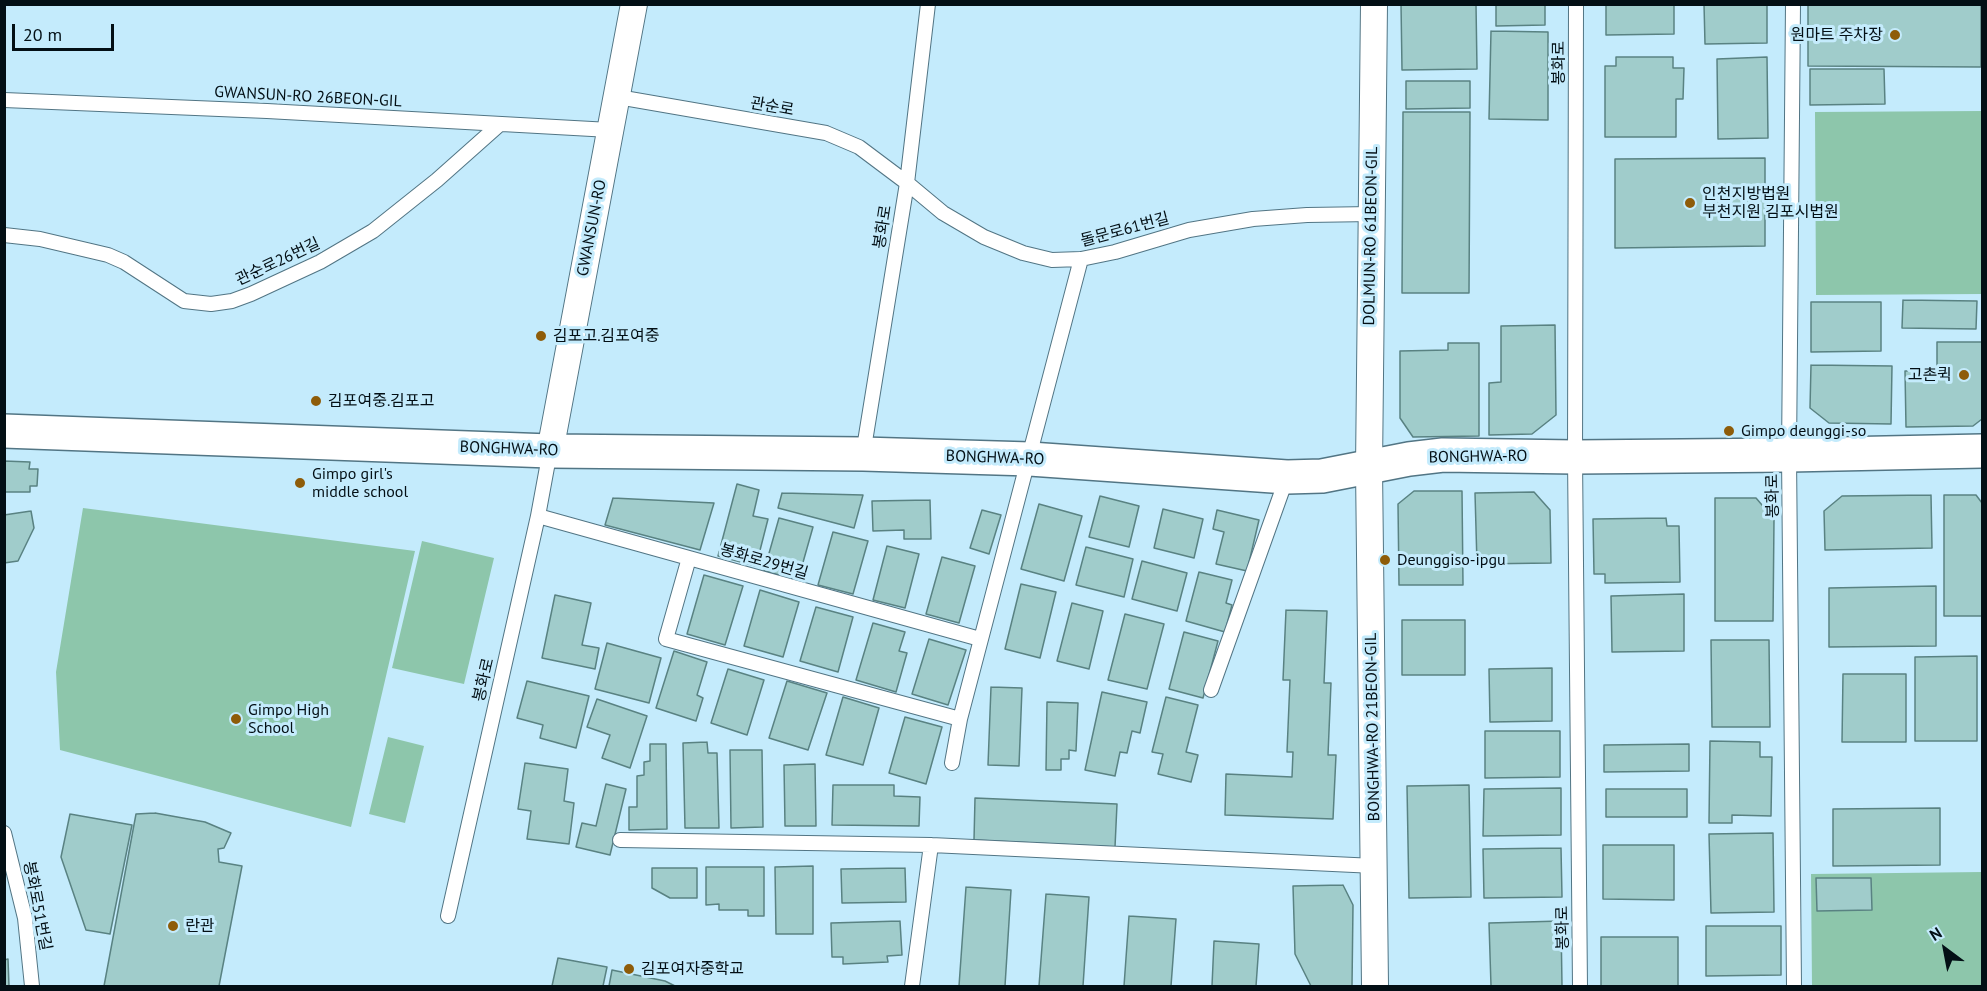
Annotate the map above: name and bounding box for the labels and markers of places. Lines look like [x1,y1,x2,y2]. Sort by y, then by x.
place label: 원마트 주차장 [1790,25,1883,45]
marker: 원마트 주차장 [1888,28,1902,42]
place label: 인천지방법원 부천지원 김포시법원 [1702,184,1839,222]
marker: 인천지방법원 부천지원 김포시법원 [1683,196,1697,210]
place label: 김포고.김포여중 [553,326,659,346]
marker: 김포고.김포여중 [534,329,548,343]
place label: 고촌퀵 [1908,365,1952,385]
marker: 고촌퀵 [1957,368,1971,382]
place label: 김포여중.김포고 [328,391,434,411]
marker: 김포여중.김포고 [309,394,323,408]
place label: Gimpo deunggi-so [1741,421,1866,441]
marker: Gimpo deunggi-so [1722,424,1736,438]
place label: Gimpo girl's middle school [312,464,408,502]
marker: Gimpo girl's middle school [293,476,307,490]
place label: Deunggiso-ipgu [1397,550,1506,570]
marker: Deunggiso-ipgu [1378,553,1392,567]
place label: Gimpo High School [248,700,329,738]
marker: Gimpo High School [229,712,243,726]
place label: 란관 [185,916,214,936]
marker: 란관 [166,919,180,933]
place label: 김포여자중학교 [641,959,744,979]
marker: 김포여자중학교 [622,962,636,976]

